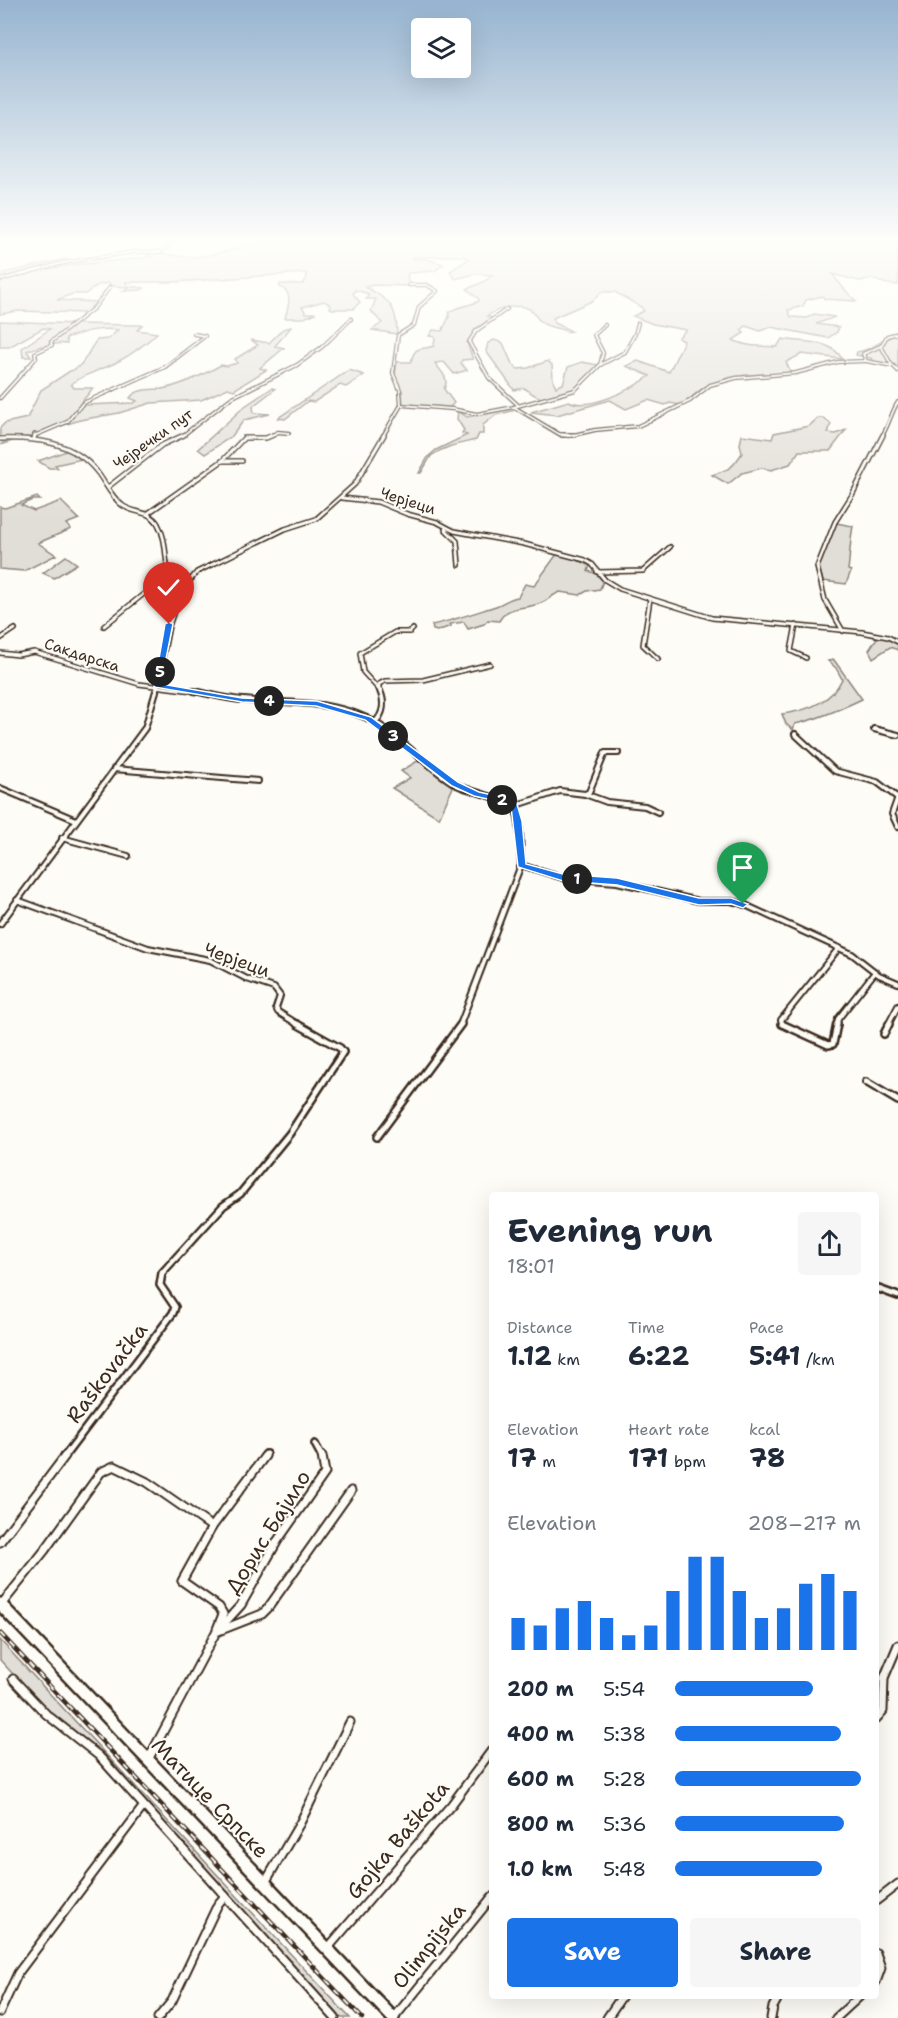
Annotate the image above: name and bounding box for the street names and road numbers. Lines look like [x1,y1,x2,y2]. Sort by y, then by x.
street label: Чејречки пут [109,404,197,474]
street label: Черјеци [378,483,438,519]
street label: Сакдарска [42,633,123,677]
street label: Черјеци [201,937,273,983]
street label: Raškovačka [60,1317,154,1429]
street label: Дорис Бајило [219,1465,317,1599]
street label: Матице Српске [145,1732,275,1864]
street label: Gojka Baškota [340,1775,456,1905]
street label: Olimpijska [386,1897,472,1995]

